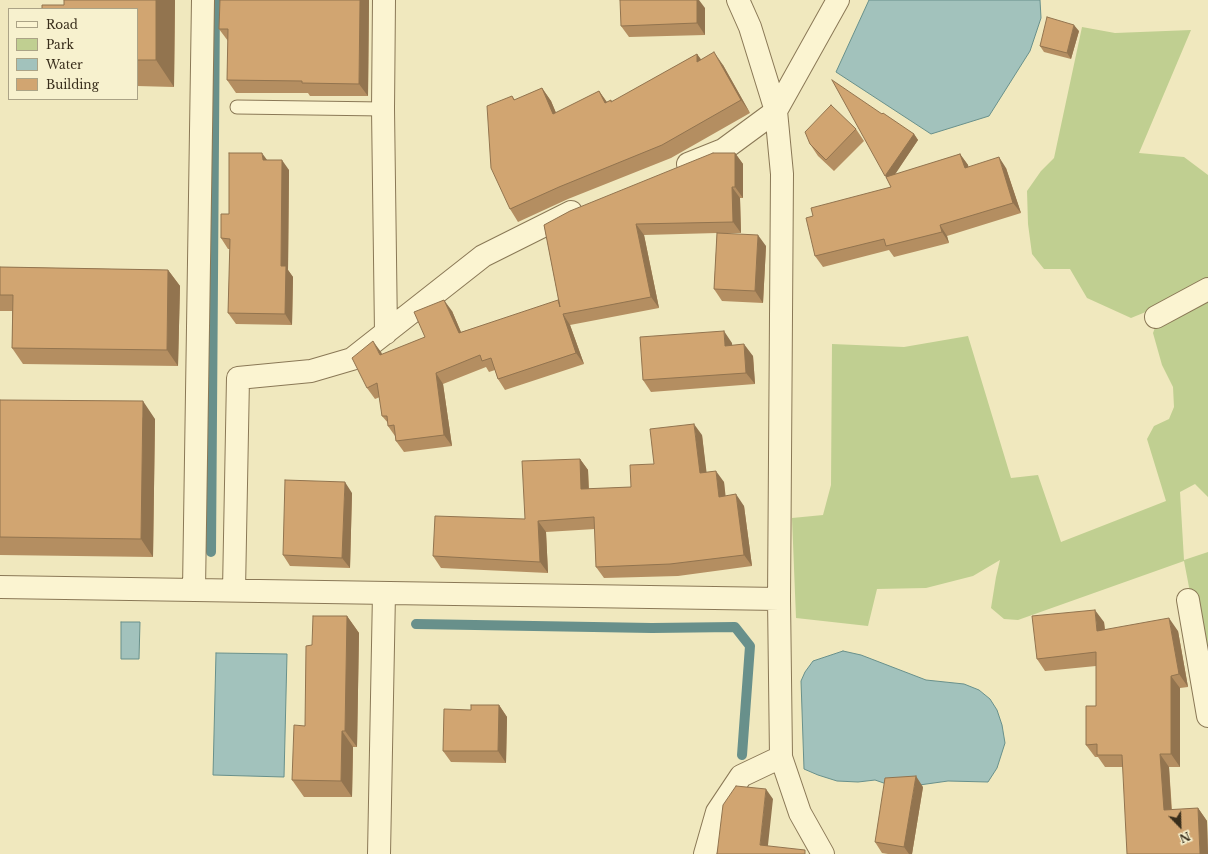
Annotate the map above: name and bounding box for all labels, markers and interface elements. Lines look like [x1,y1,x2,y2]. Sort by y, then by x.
legend [8,8,138,100]
text: Road [46,17,78,32]
text: Park [46,37,74,52]
text: Water [46,57,83,72]
text: Building [46,77,99,92]
north arrow [1160,806,1200,846]
text: N [1177,829,1192,846]

